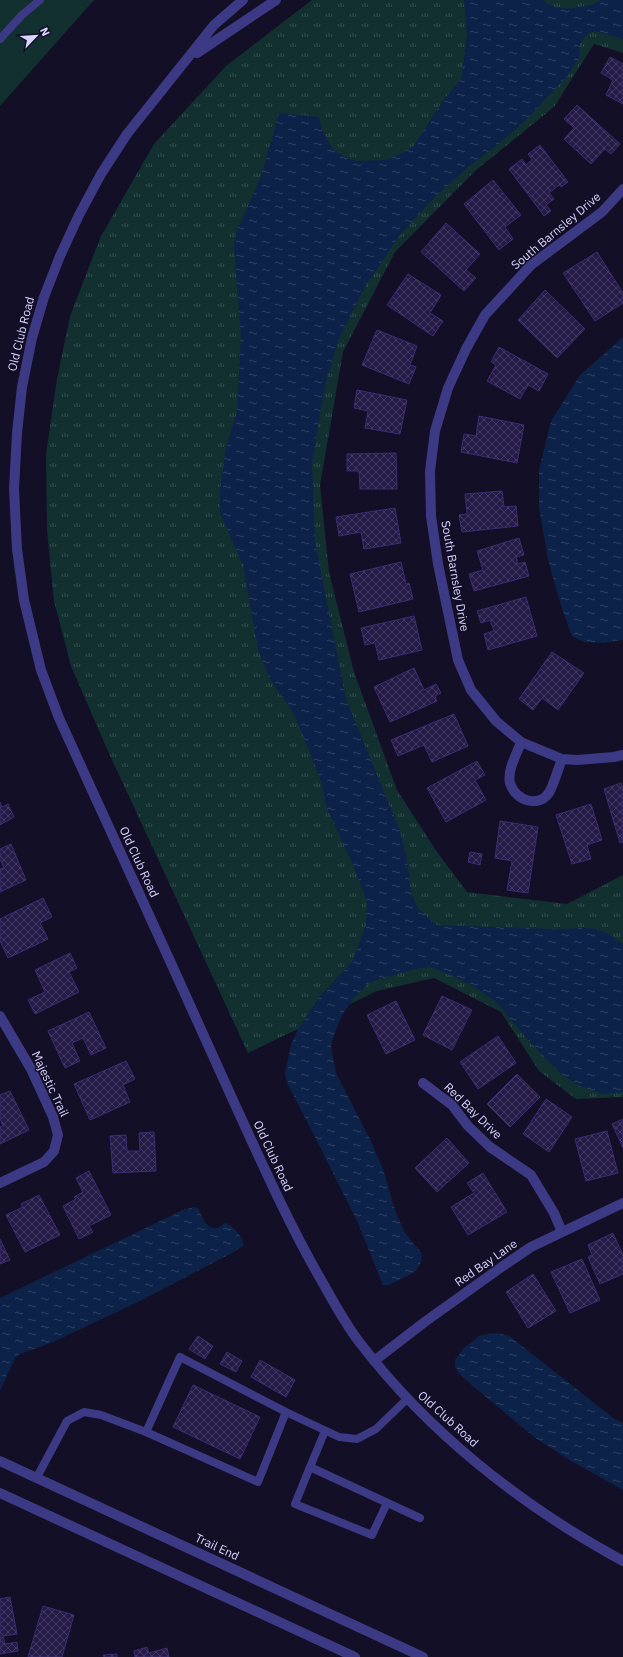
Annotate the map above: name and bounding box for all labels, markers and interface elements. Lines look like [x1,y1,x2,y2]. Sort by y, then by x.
north arrow [16,16,56,56]
text: N [37,25,53,38]
street label: South Barnsley Drive [508,189,604,272]
street label: Old Club Road [4,295,37,373]
street label: South Barnsley Drive [438,519,473,633]
street label: Old Club Road [116,824,162,900]
street label: Majestic Trail [29,1048,72,1119]
street label: Red Bay Drive [441,1079,506,1142]
street label: Old Club Road [250,1118,296,1194]
street label: Red Bay Lane [452,1235,520,1290]
street label: Old Club Road [415,1387,482,1450]
street label: Trail End [193,1530,242,1563]

